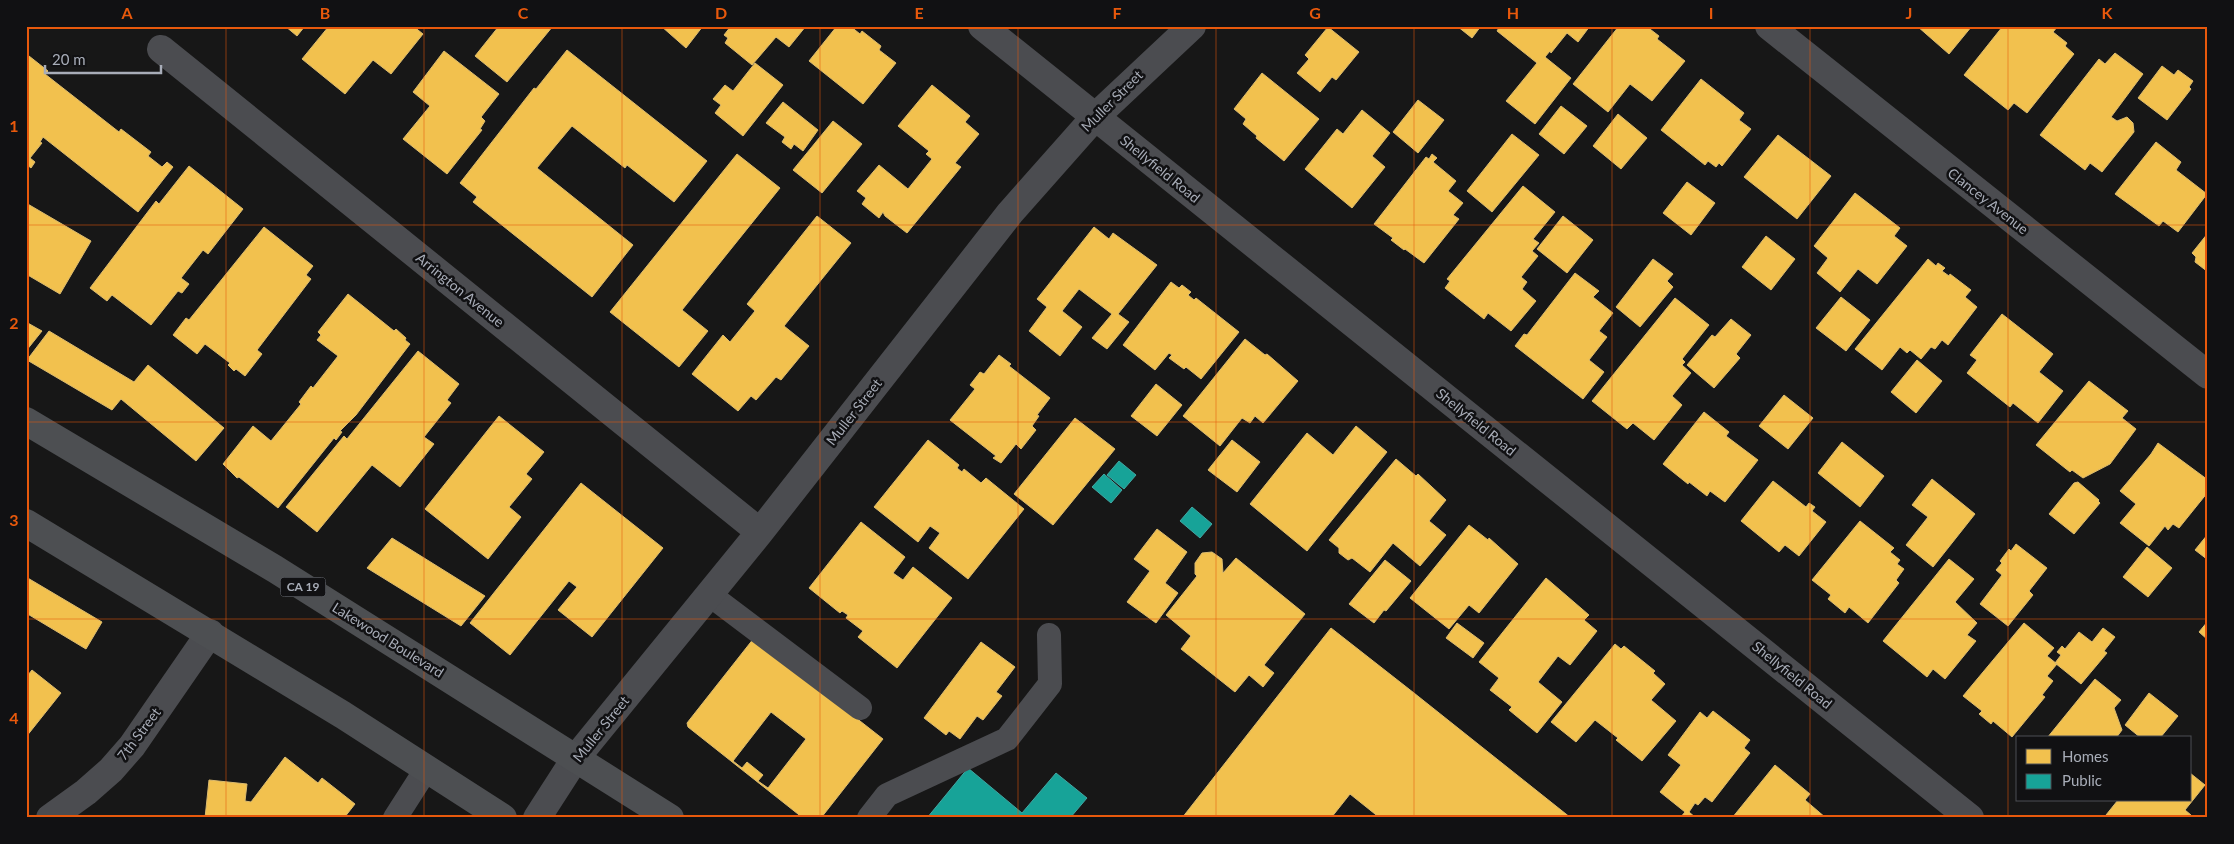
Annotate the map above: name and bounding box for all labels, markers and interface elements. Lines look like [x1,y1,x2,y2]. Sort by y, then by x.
text: A [120,3,133,22]
text: B [320,3,330,22]
text: C [518,3,529,22]
text: D [715,3,727,22]
text: E [914,3,924,22]
text: F [1112,3,1122,22]
text: G [1309,3,1321,22]
text: H [1507,3,1519,22]
text: I [1709,3,1713,22]
text: J [1906,3,1912,22]
text: K [2102,3,2114,22]
scale bar [45,42,161,74]
text: 20 m [52,50,86,68]
street label: Muller Street [1077,66,1146,135]
text: 1 [9,116,19,135]
street label: Shellyfield Road [1117,131,1204,206]
street label: Clancey Avenue [1945,164,2032,237]
street label: Arrington Avenue [413,249,508,330]
text: 2 [9,313,19,332]
street label: Muller Street [822,375,885,448]
street label: Shellyfield Road [1433,384,1520,459]
text: 3 [9,510,19,529]
road number: CA 19 [280,578,326,596]
street label: Lakewood Boulevard [329,598,447,681]
street label: Shellyfield Road [1749,637,1836,712]
street label: Muller Street [569,692,632,765]
street label: 7th Street [113,704,164,763]
text: 4 [9,708,19,727]
legend [2016,736,2192,802]
text: Homes [2062,747,2108,765]
text: Public [2062,771,2102,789]

